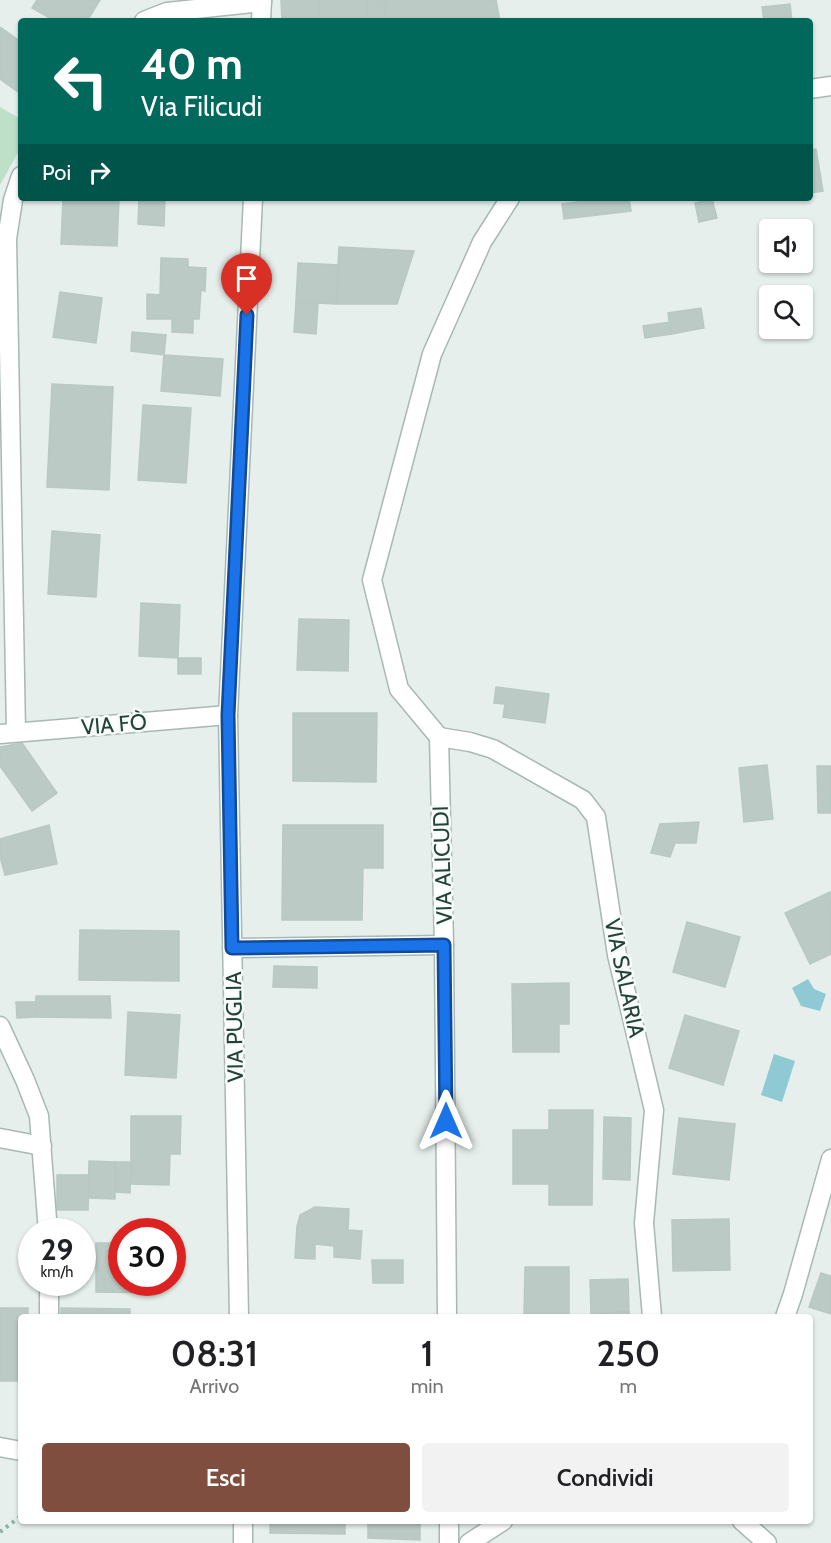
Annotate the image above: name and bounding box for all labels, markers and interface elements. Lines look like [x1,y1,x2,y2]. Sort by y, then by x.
text: 40 m [141,38,243,90]
icon: left [42,42,120,120]
text: Via Filicudi [141,90,262,123]
icon: right [83,156,116,189]
text: Poi [42,159,71,186]
map controls [759,219,813,339]
button: sound [759,219,813,273]
pin [221,253,272,315]
icon: arrive [230,262,263,295]
button: search [759,285,813,339]
street label: VIA FÒ [80,708,148,741]
street label: VIA ALICUDI [427,805,458,925]
street label: VIA SALARIA [599,916,650,1040]
street label: VIA PUGLIA [220,971,249,1083]
position arrow [414,1089,478,1153]
speed limit sign: 30 [108,1218,186,1296]
text: 29 [41,1231,73,1268]
text: km/h [41,1263,73,1281]
text: 08:31 [171,1331,258,1375]
text: 1 [421,1331,434,1375]
text: 250 [596,1331,660,1375]
text: Arrivo [189,1374,239,1398]
text: min [411,1374,444,1398]
text: m [620,1374,637,1398]
button: Esci [42,1443,410,1512]
button: Condividi [422,1443,789,1512]

